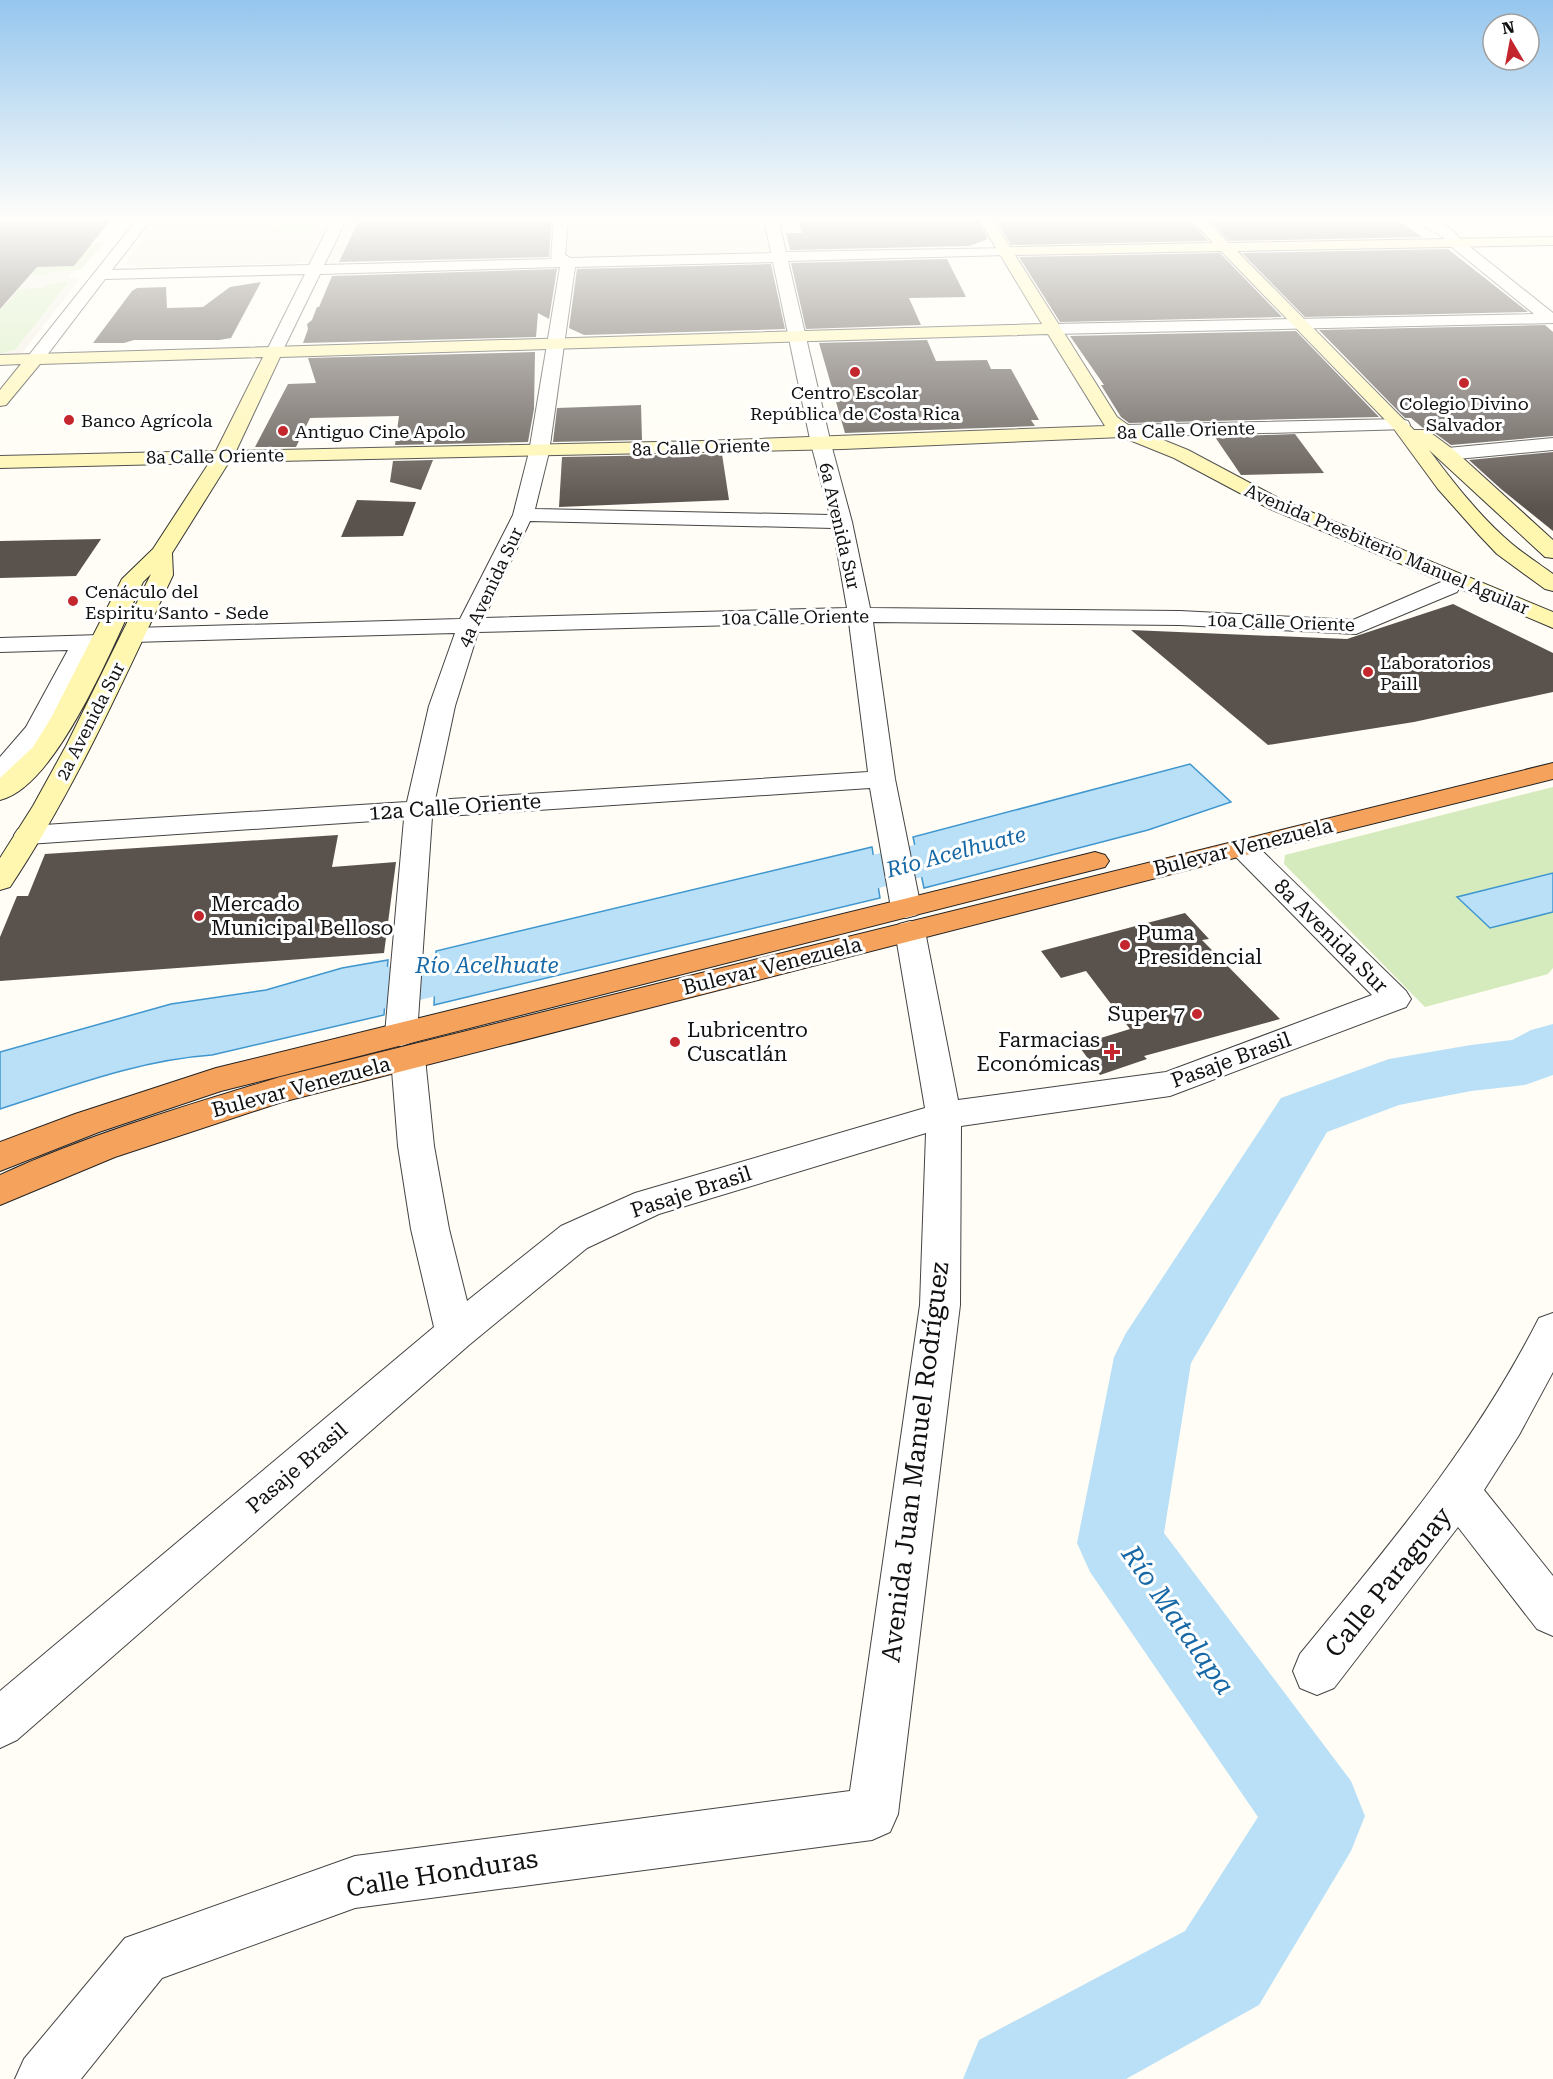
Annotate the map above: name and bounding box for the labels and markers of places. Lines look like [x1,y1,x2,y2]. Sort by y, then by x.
marker: Centro Escolar República de Costa Rica [848,365,862,379]
marker: Colegio Divino Salvador [1457,376,1471,390]
place label: Centro Escolar República de Costa Rica [750,382,960,424]
place label: Colegio Divino Salvador [1399,393,1529,435]
place label: Banco Agrícola [81,410,213,431]
marker: Banco Agrícola [62,413,76,427]
place label: Antiguo Cine Apolo [295,421,466,442]
marker: Antiguo Cine Apolo [276,424,290,438]
place label: Cenáculo del Espiritu Santo - Sede [85,581,269,623]
marker: Cenáculo del Espiritu Santo - Sede [66,594,80,608]
place label: Laboratorios Paill [1380,652,1491,694]
marker: Laboratorios Paill [1361,665,1375,679]
place label: Mercado Municipal Belloso [211,892,394,940]
marker: Mercado Municipal Belloso [192,909,206,923]
place label: Puma Presidencial [1137,921,1263,969]
marker: Puma Presidencial [1118,938,1132,952]
place label: Super 7 [1108,1002,1185,1026]
marker: Super 7 [1190,1007,1204,1021]
place label: Lubricentro Cuscatlán [687,1018,808,1066]
place label: Farmacias Económicas [976,1028,1100,1076]
marker: Lubricentro Cuscatlán [668,1035,682,1049]
marker: Farmacias Económicas [1105,1045,1119,1059]

